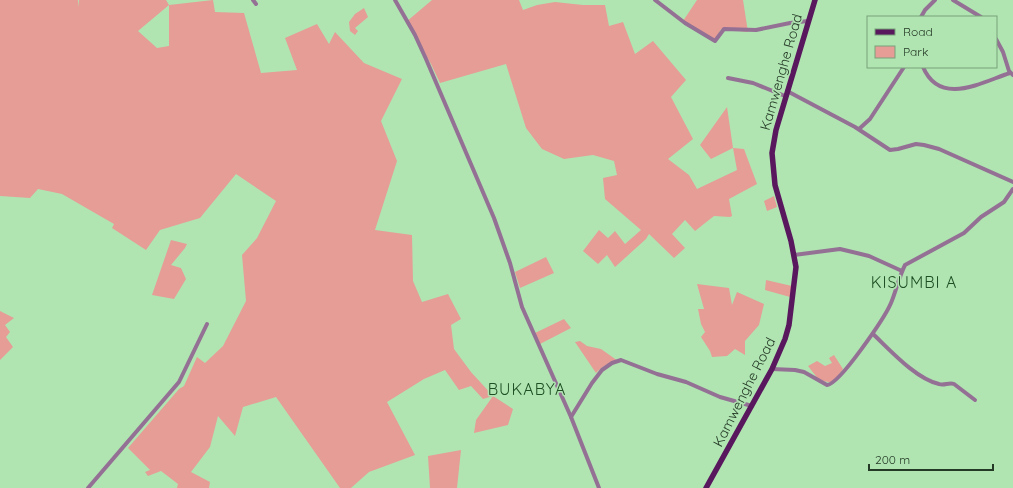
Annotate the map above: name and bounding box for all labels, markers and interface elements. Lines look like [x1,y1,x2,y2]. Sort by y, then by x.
street label: Kamwenghe Road [756,12,806,132]
legend [867,16,997,68]
text: Road [903,24,933,39]
text: Park [903,44,928,59]
district label: KISUMBI A [871,272,957,292]
street label: Kamwenghe Road [709,334,779,450]
district label: BUKABYA [488,379,566,399]
scale bar [869,446,993,472]
text: 200 m [875,452,910,467]

